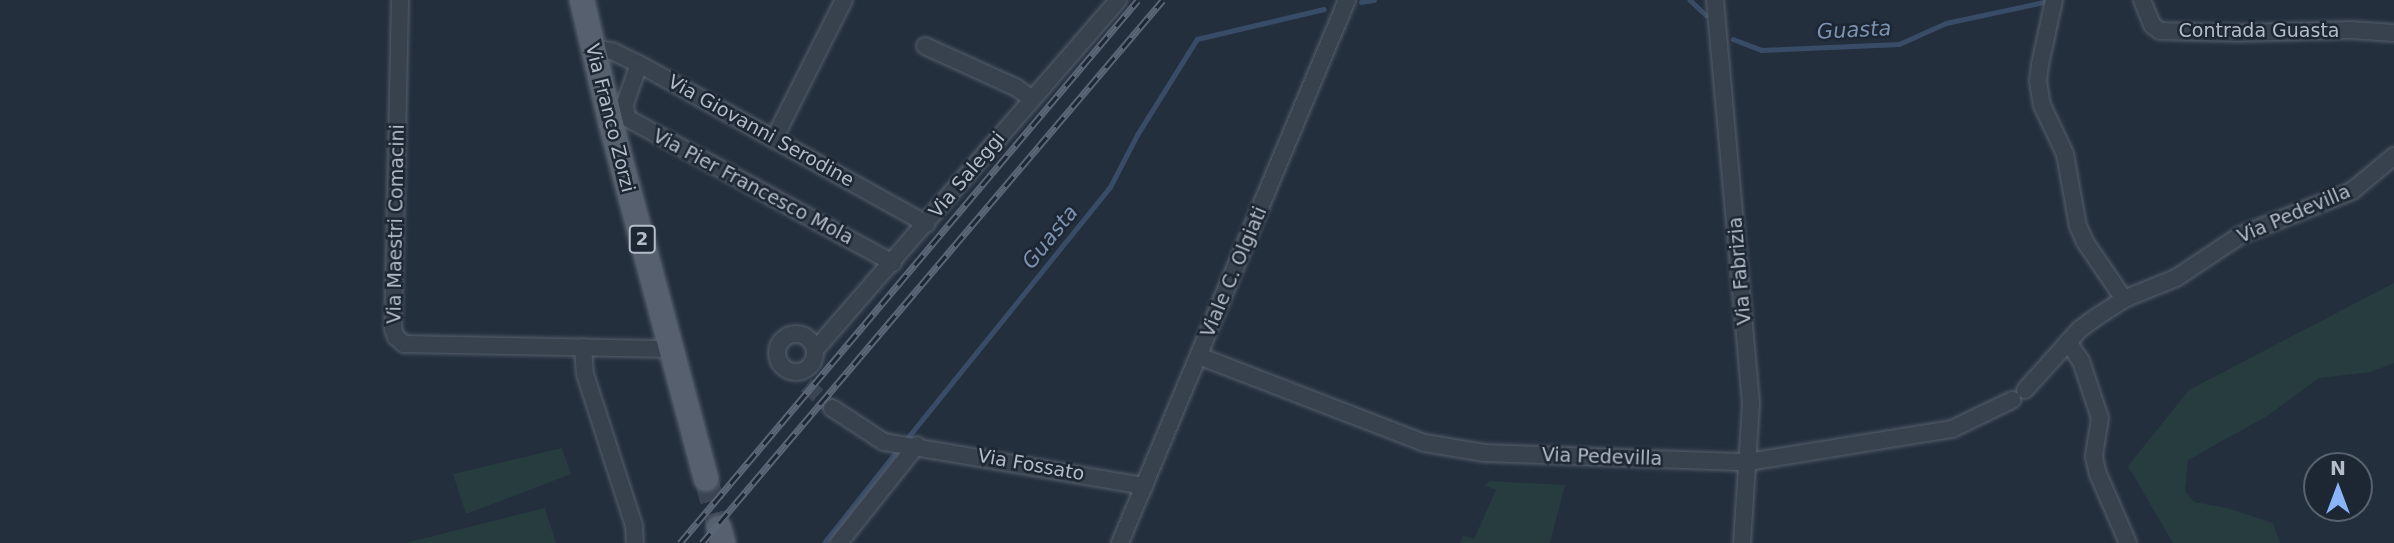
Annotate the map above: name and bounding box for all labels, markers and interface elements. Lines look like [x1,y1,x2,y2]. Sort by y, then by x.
water label: Guasta [1816,15,1892,45]
street label: Contrada Guasta [2179,20,2339,42]
street label: Via Franco Zorzi [581,41,639,195]
street label: Via Giovanni Serodine [664,70,858,192]
street label: Via Maestri Comacini [383,124,409,324]
street label: Via Pier Francesco Mola [649,124,857,250]
street label: Via Saleggi [924,127,1010,223]
street label: Via Pedevilla [2234,180,2354,248]
water label: Guasta [1017,200,1083,274]
street label: Viale C. Olgiati [1196,203,1272,341]
street label: Via Fabrizia [1724,216,1756,326]
road number: 2 [628,225,656,254]
street label: Via Fossato [976,444,1086,486]
street label: Via Pedevilla [1541,444,1663,470]
north arrow [2303,452,2373,522]
text: N [2330,457,2346,479]

